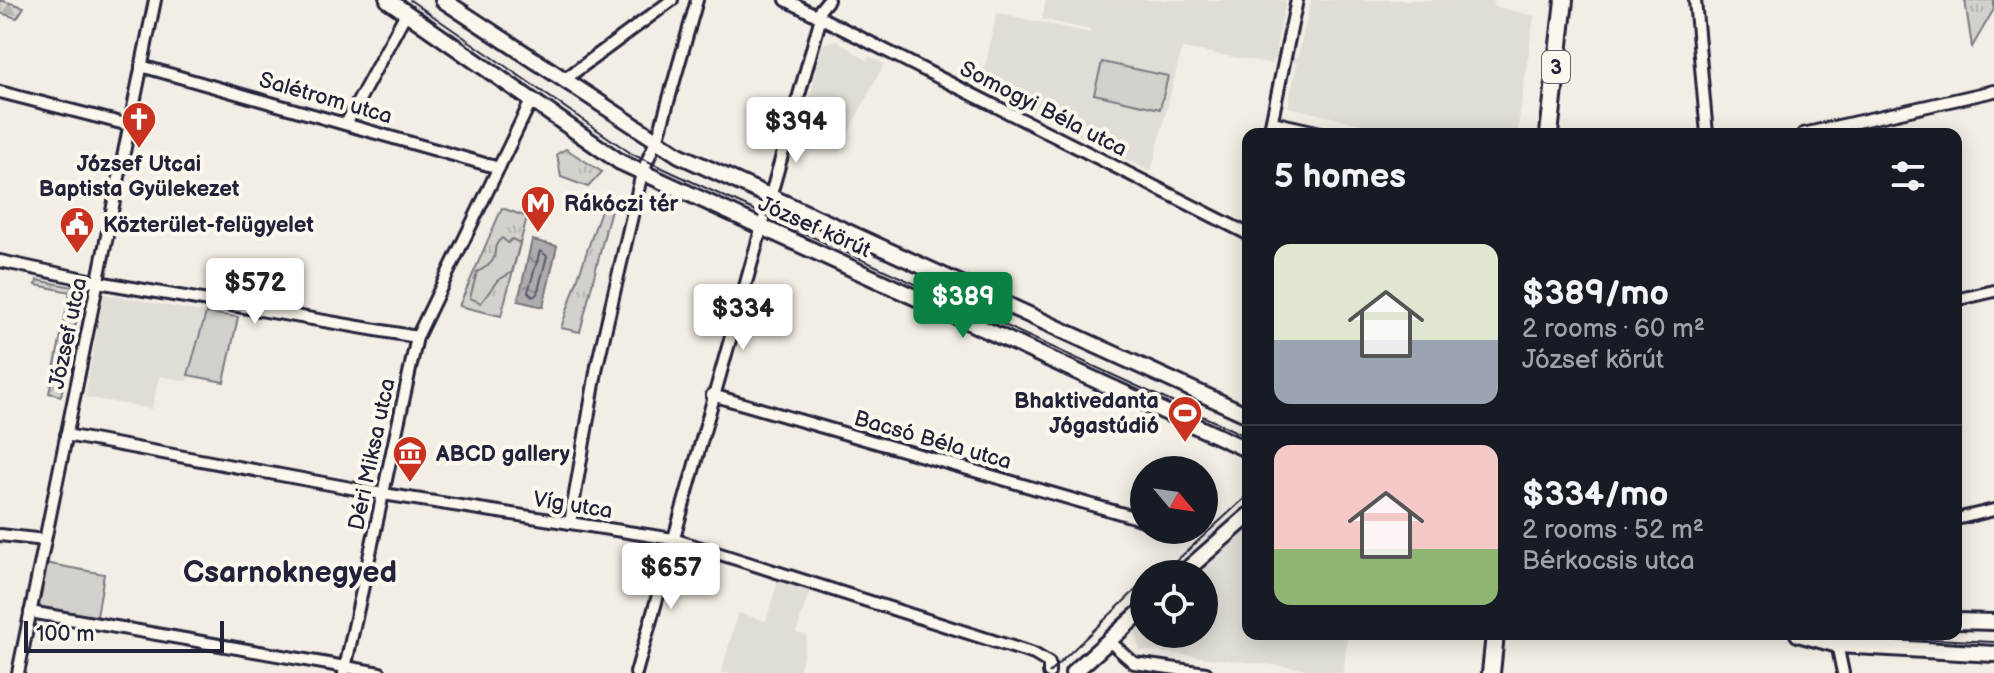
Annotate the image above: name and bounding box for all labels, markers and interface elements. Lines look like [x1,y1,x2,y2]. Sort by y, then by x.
road number: 3 [1542,51,1570,83]
street label: Somogyi Béla utca [955,55,1132,163]
street label: Salétrom utca [256,67,395,130]
pin: $394 [749,97,843,165]
church icon: József Utcai Baptista Gyülekezet [120,100,158,150]
text: $394 [765,107,827,138]
place label: József Utcai Baptista Gyülekezet [39,151,240,203]
icon: filters [1886,154,1930,198]
text: 5 homes [1274,156,1406,197]
metro station icon: Rákóczi tér [519,184,557,234]
place label: Rákóczi tér [564,191,679,218]
street label: József körút [754,191,875,264]
public building icon: Közterület-felügyelet [58,205,96,255]
place label: Közterület-felügyelet [103,212,315,239]
pin: $572 [208,258,302,326]
text: $572 [224,268,286,299]
pin: $389 [916,272,1010,340]
text: $389/mo [1522,273,1669,314]
street label: József utca [44,275,93,391]
icon: home [1338,276,1434,372]
text: $389 [931,282,995,313]
pin: $334 [696,284,790,352]
text: $334 [712,294,774,325]
text: 2 rooms · 60 m² [1522,314,1705,345]
text: József körút [1522,345,1664,376]
street label: Déri Miksa utca [343,376,402,533]
place label: Bhaktivedanta Jógastúdió [1014,388,1159,440]
sports icon: Bhaktivedanta Jógastúdió [1166,394,1204,444]
street label: Bacsó Béla utca [851,405,1014,476]
museum icon: ABCD gallery [391,434,429,484]
place label: ABCD gallery [435,441,570,468]
north arrow [1130,456,1218,544]
map controls [1130,456,1218,648]
text: $334/mo [1522,474,1668,515]
icon: home [1338,477,1434,573]
street label: Víg utca [531,486,614,525]
text: 2 rooms · 52 m² [1522,515,1704,546]
pin: $657 [624,543,718,611]
text: Bérkocsis utca [1522,546,1695,577]
text: $657 [640,553,702,584]
district label: Csarnoknegyed [183,555,397,591]
button: locate [1130,560,1218,648]
scale bar [24,617,224,653]
text: 100 m [36,621,95,648]

